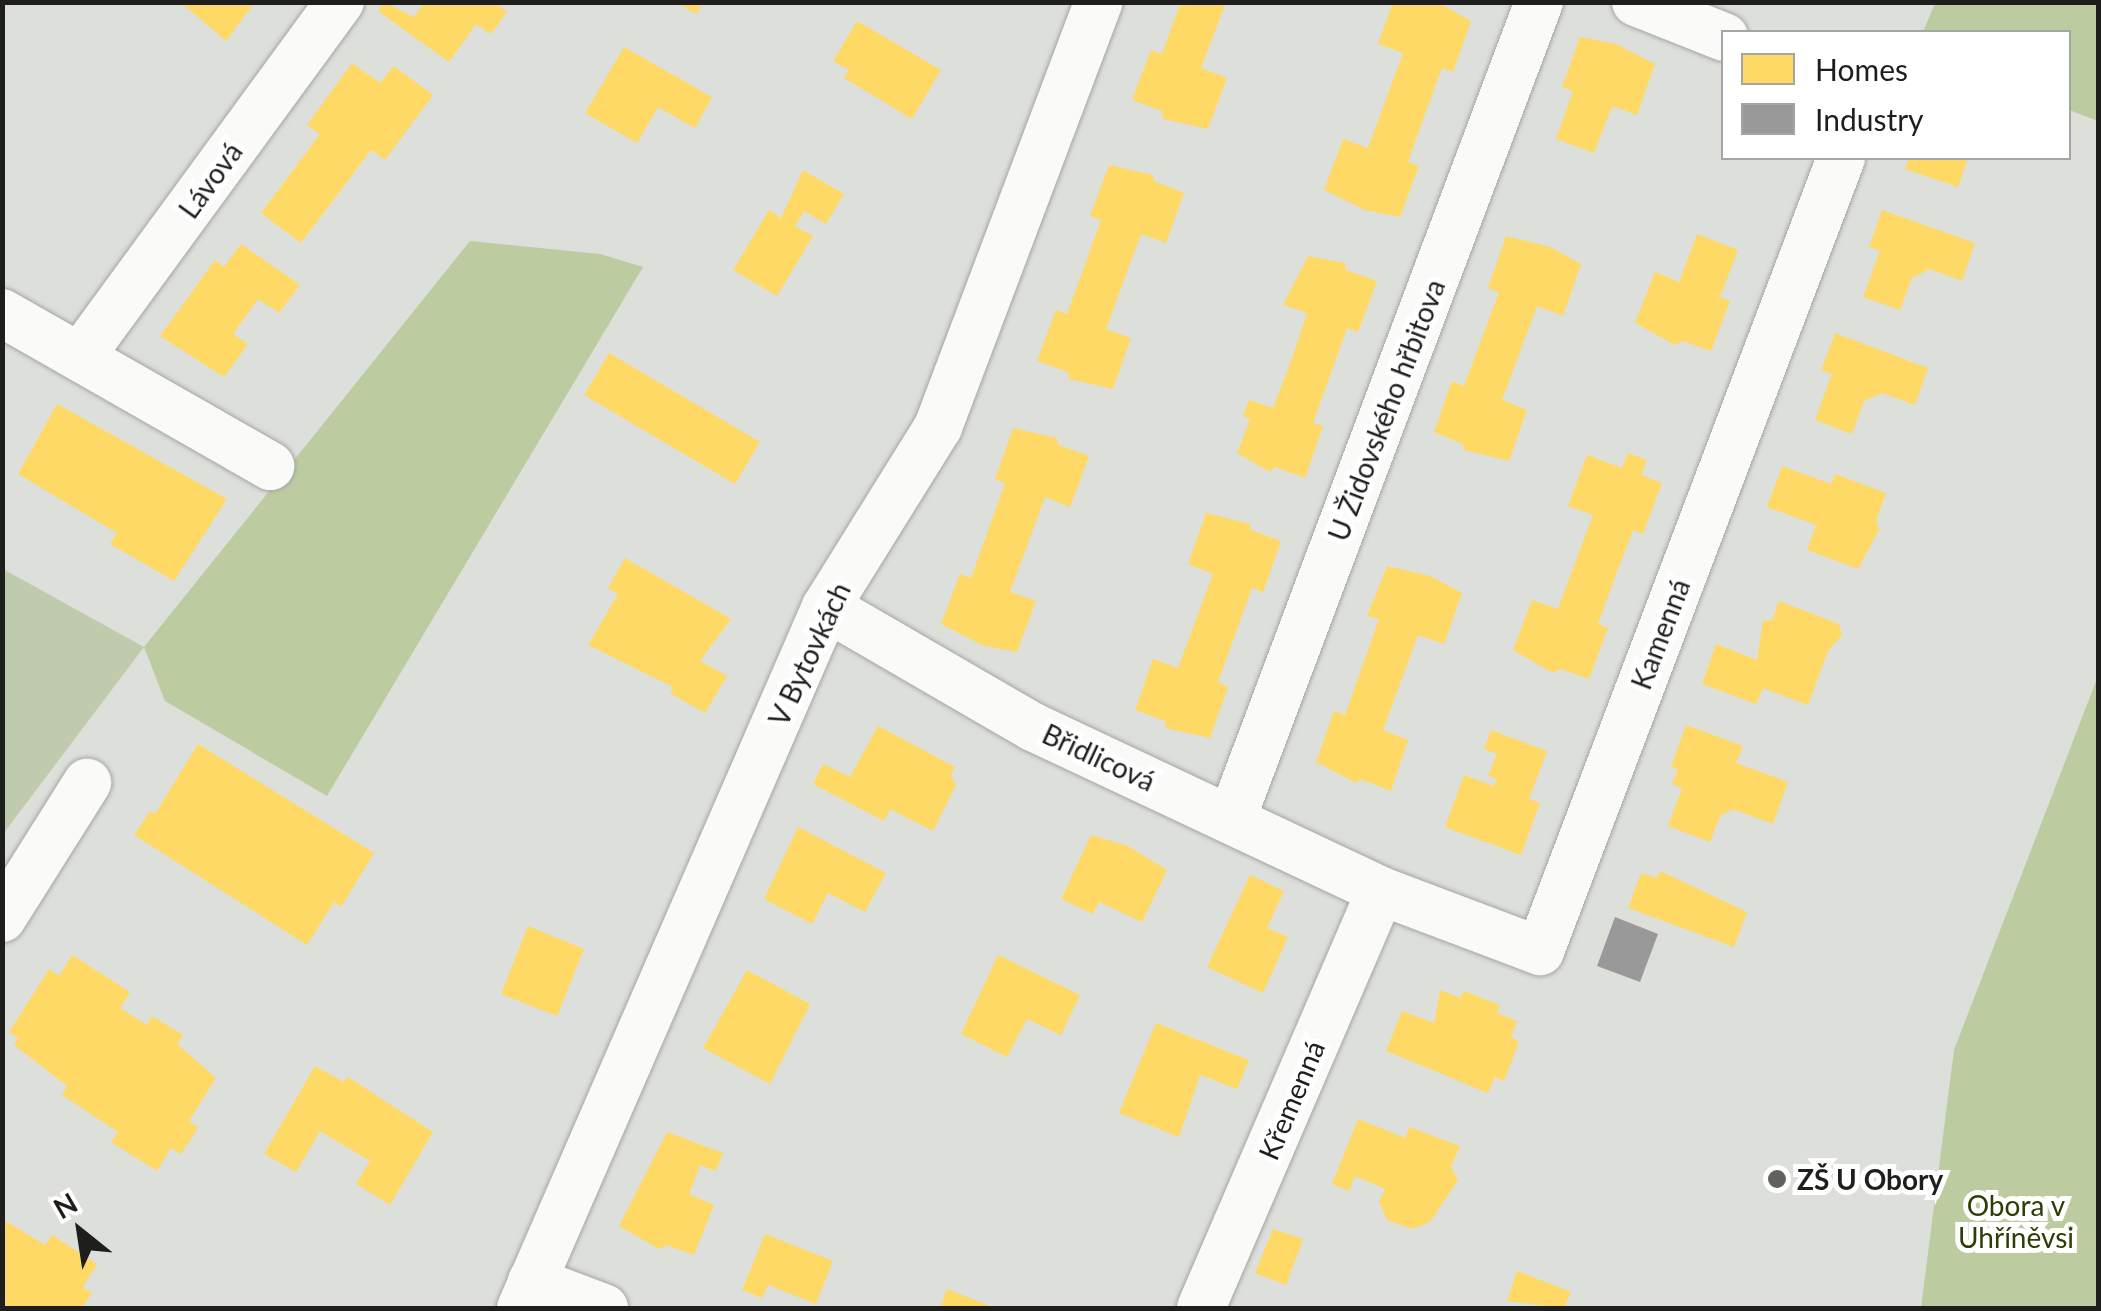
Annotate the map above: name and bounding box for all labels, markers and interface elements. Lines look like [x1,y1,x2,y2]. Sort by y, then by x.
legend [1721,30,2071,160]
text: Homes [1815,51,1908,87]
text: Industry [1815,101,1924,137]
street label: Lávová [171,136,249,224]
street label: U Židovského hřbitova [1321,275,1451,545]
street label: Kamenná [1624,574,1696,694]
street label: V Bytovkách [761,577,857,731]
street label: Břidlicová [1037,716,1161,798]
street label: Křemenná [1251,1035,1331,1165]
place label: ZŠ U Obory [1797,1162,1943,1196]
marker: ZŠ U Obory [1766,1168,1788,1190]
north arrow [30,1181,130,1281]
text: N [47,1185,83,1225]
park label: Obora v Uhříněvsi [1958,1188,2074,1254]

